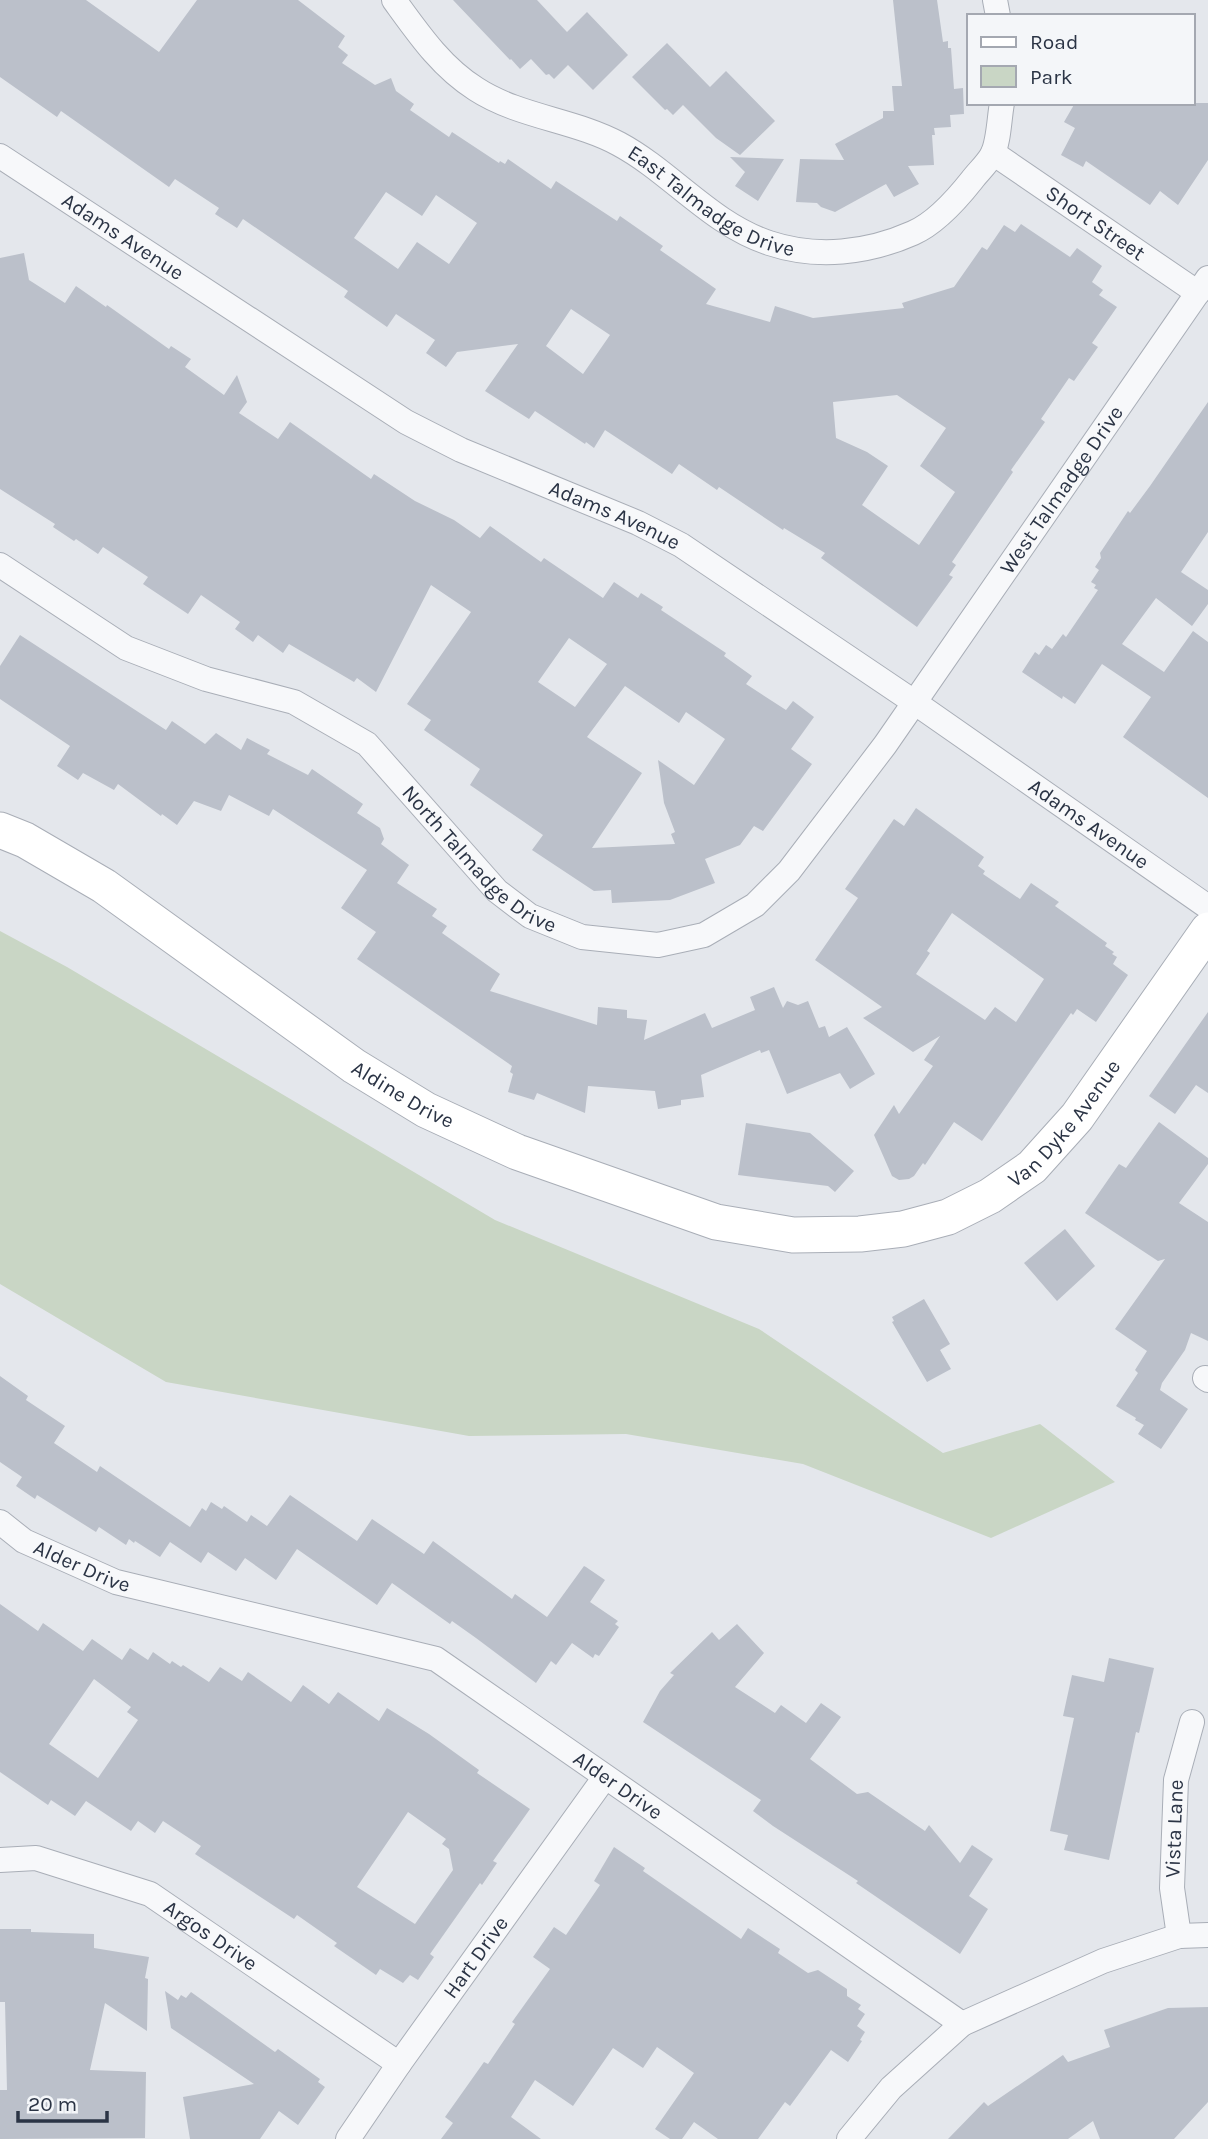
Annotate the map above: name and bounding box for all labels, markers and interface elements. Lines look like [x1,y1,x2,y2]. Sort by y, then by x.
legend [967,14,1194,105]
text: Road [1030,30,1078,54]
text: Park [1030,65,1073,89]
street label: East Talmadge Drive [623,140,797,261]
street label: Short Street [1041,181,1150,265]
street label: Adams Avenue [57,188,188,285]
street label: West Talmadge Drive [995,401,1128,579]
street label: Adams Avenue [546,476,684,555]
street label: Adams Avenue [1024,774,1154,874]
street label: North Talmadge Drive [397,781,560,937]
street label: Aldine Drive [347,1055,458,1133]
street label: Van Dyke Avenue [1004,1055,1125,1192]
street label: Alder Drive [30,1535,133,1597]
street label: Alder Drive [569,1746,667,1824]
street label: Vista Lane [1160,1779,1188,1878]
street label: Argos Drive [159,1895,262,1976]
street label: Hart Drive [438,1912,513,2003]
scale bar [18,2080,107,2124]
text: 20 m [28,2092,77,2116]

